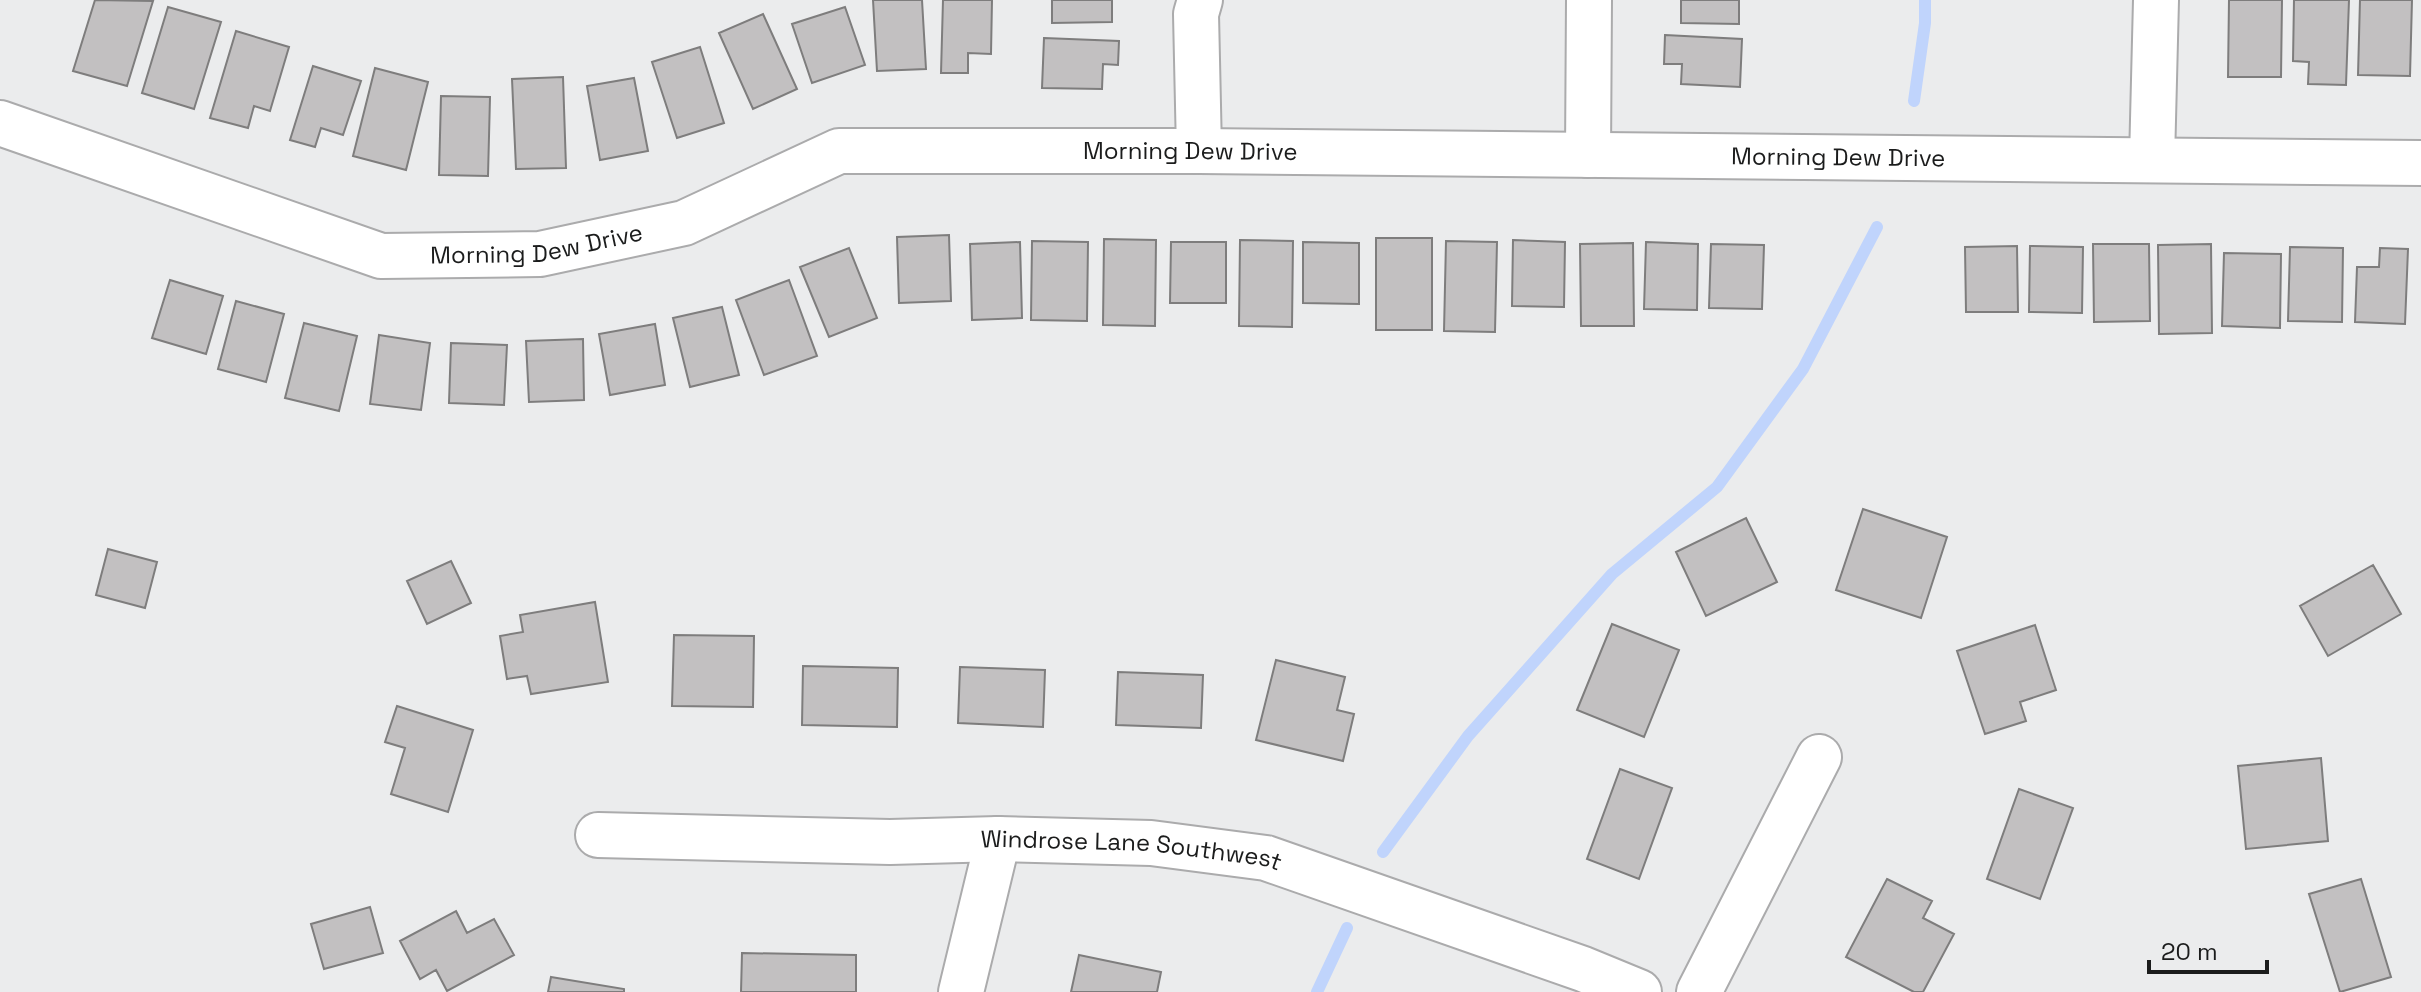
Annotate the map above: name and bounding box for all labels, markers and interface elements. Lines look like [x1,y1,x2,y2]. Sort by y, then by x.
street label: Morning Dew Drive [1083,135,1298,167]
street label: Morning Dew Drive [1731,140,1946,173]
street label: Morning Dew Drive [430,216,645,270]
street label: Windrose Lane Southwest [980,823,1286,877]
scale bar [2149,924,2267,974]
text: 20 m [2161,936,2218,967]

